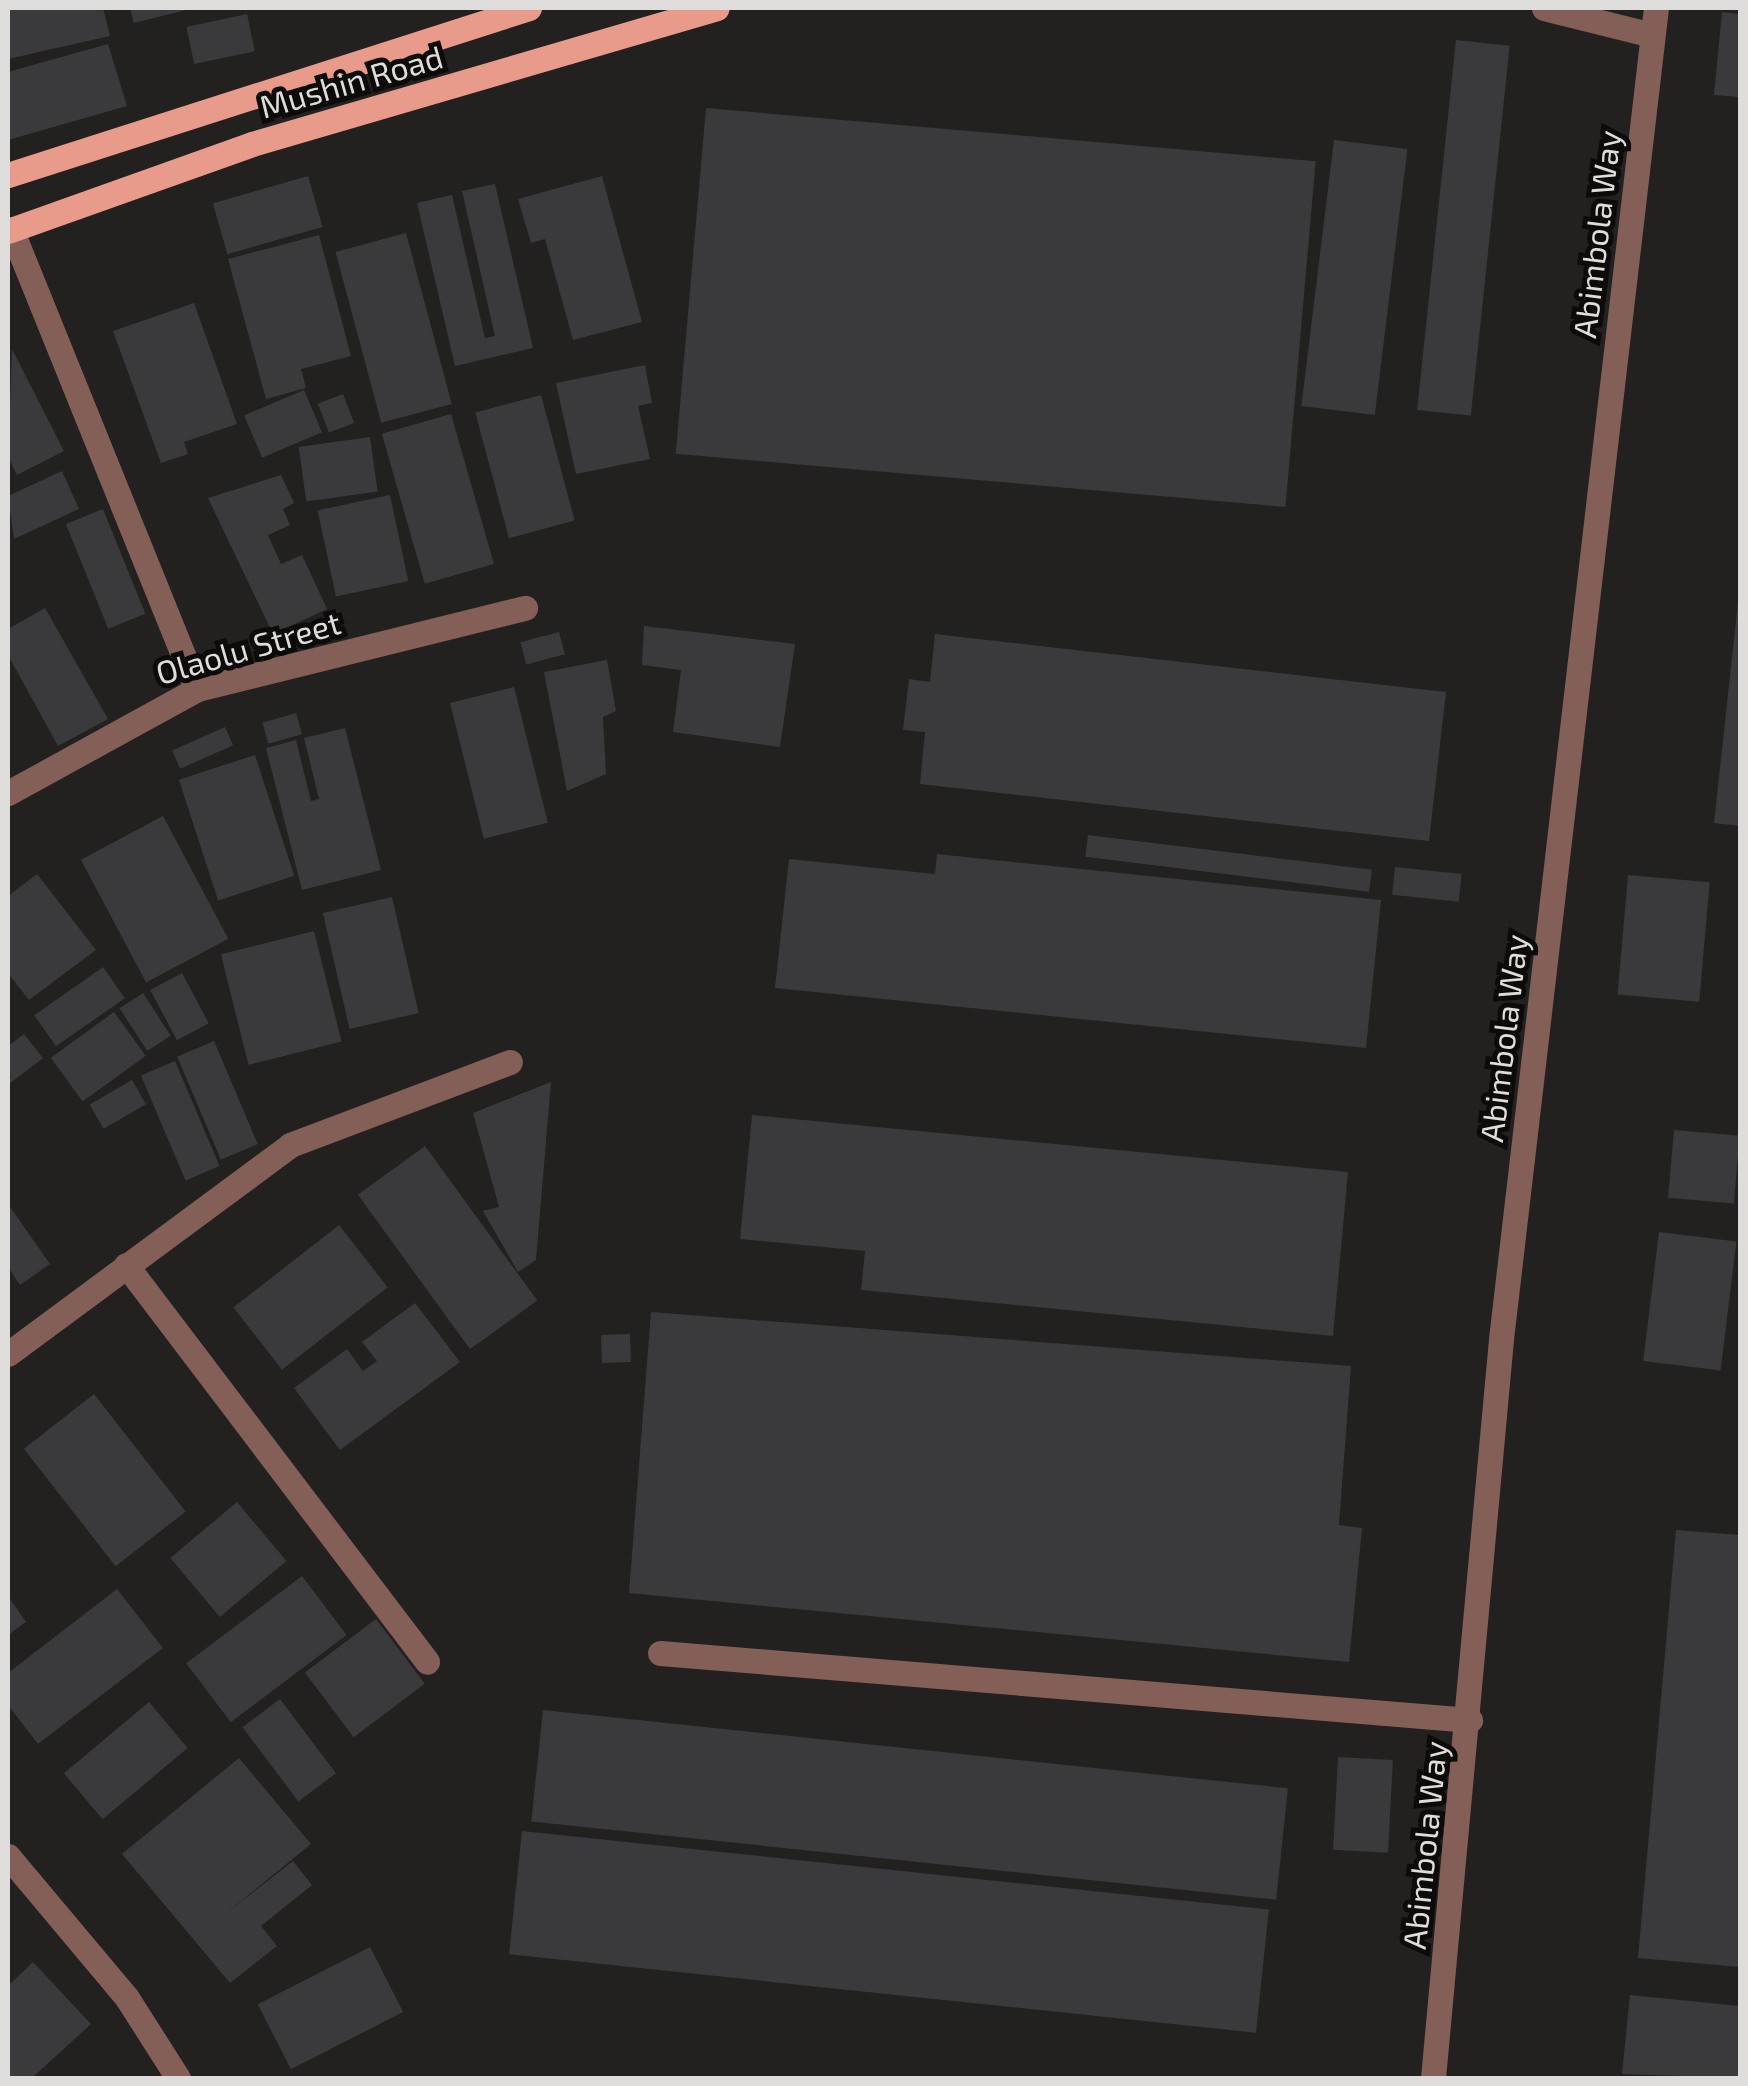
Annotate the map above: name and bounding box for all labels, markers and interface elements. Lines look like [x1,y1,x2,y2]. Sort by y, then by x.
street label: Mushin Road [255,37,447,125]
street label: Abimbola Way [1564,128,1628,340]
street label: Olaolu Street [151,602,345,692]
street label: Abimbola Way [1471,932,1535,1144]
street label: Abimbola Way [1394,1739,1454,1951]

